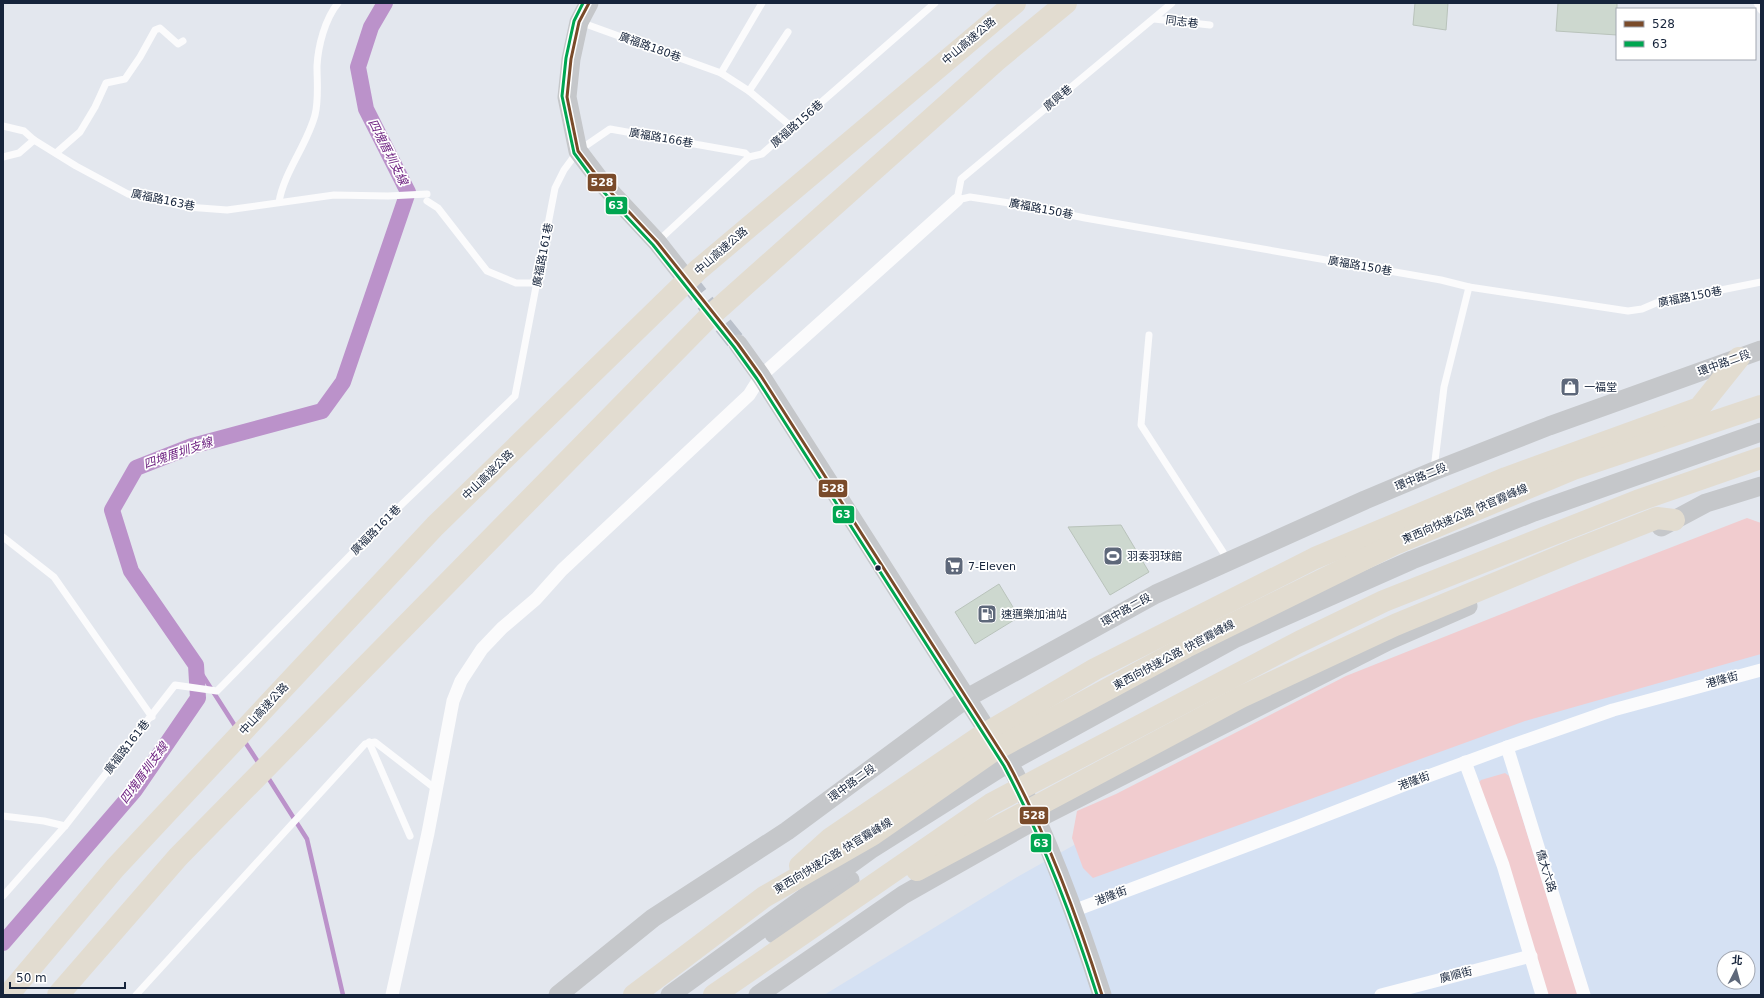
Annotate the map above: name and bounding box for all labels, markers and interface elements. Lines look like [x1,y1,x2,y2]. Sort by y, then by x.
legend [1616,8,1756,60]
street label: 同志巷 [1165,14,1199,30]
street label: 中山高速公路 [940,15,998,67]
text: 528 [1652,17,1675,31]
street label: 廣福路180巷 [617,30,683,64]
text: 63 [1652,37,1667,51]
street label: 廣興巷 [1041,82,1075,114]
street label: 廣福路156巷 [768,98,826,150]
water label: 四塊厝圳支線 [365,117,411,189]
street label: 廣福路166巷 [628,126,694,150]
line badge: 528 [587,173,617,192]
text: 528 [591,176,613,189]
street label: 廣福路163巷 [130,187,196,213]
line badge: 63 [605,196,628,215]
street label: 廣福路150巷 [1008,196,1074,222]
text: 63 [608,199,624,212]
street label: 廣福路161巷 [530,222,556,288]
street label: 中山高速公路 [692,224,750,278]
street label: 廣福路150巷 [1327,254,1393,278]
street label: 廣福路150巷 [1657,284,1723,310]
street label: 環中路二段 [1696,347,1752,379]
shop icon: 一福堂 [1559,376,1581,398]
place label: 一福堂 [1584,381,1617,394]
water label: 四塊厝圳支線 [142,434,216,471]
street label: 中山高速公路 [460,447,516,503]
street label: 環中路二段 [1393,461,1449,493]
line badge: 528 [818,479,848,498]
text: 528 [822,482,844,495]
street label: 東西向快速公路 快官霧峰線 [1400,482,1530,546]
street label: 廣福路161巷 [348,502,404,558]
line badge: 63 [832,505,855,524]
text: 63 [835,508,851,521]
sports icon: 羽奏羽球館 [1102,545,1124,567]
place label: 羽奏羽球館 [1127,550,1182,563]
supermarket icon: 7-Eleven [943,555,965,577]
place label: 7-Eleven [968,560,1016,573]
unlabelled marker [873,563,883,573]
street label: 環中路二段 [1099,591,1153,629]
fuel station icon: 速邁樂加油站 [976,603,998,625]
place label: 速邁樂加油站 [1001,608,1067,621]
street label: 東西向快速公路 快官霧峰線 [1111,617,1237,693]
street label: 港隆街 [1704,669,1740,691]
street label: 中山高速公路 [237,680,291,738]
street label: 廣福路161巷 [102,717,152,777]
water label: 四塊厝圳支線 [117,738,172,806]
street label: 環中路二段 [826,762,878,804]
street label: 港隆街 [1396,769,1432,793]
line badge: 528 [1019,806,1049,825]
text: 528 [1023,809,1045,822]
street label: 東西向快速公路 快官霧峰線 [772,816,894,896]
line badge: 63 [1030,833,1052,853]
text: 63 [1033,837,1049,850]
street label: 僑大六路 [1533,848,1559,894]
street label: 港隆街 [1093,884,1129,908]
north arrow [1716,950,1756,990]
text: 北 [1731,954,1743,968]
scale bar [10,964,125,990]
street label: 廣順街 [1438,965,1474,985]
text: 50 m [16,971,47,985]

